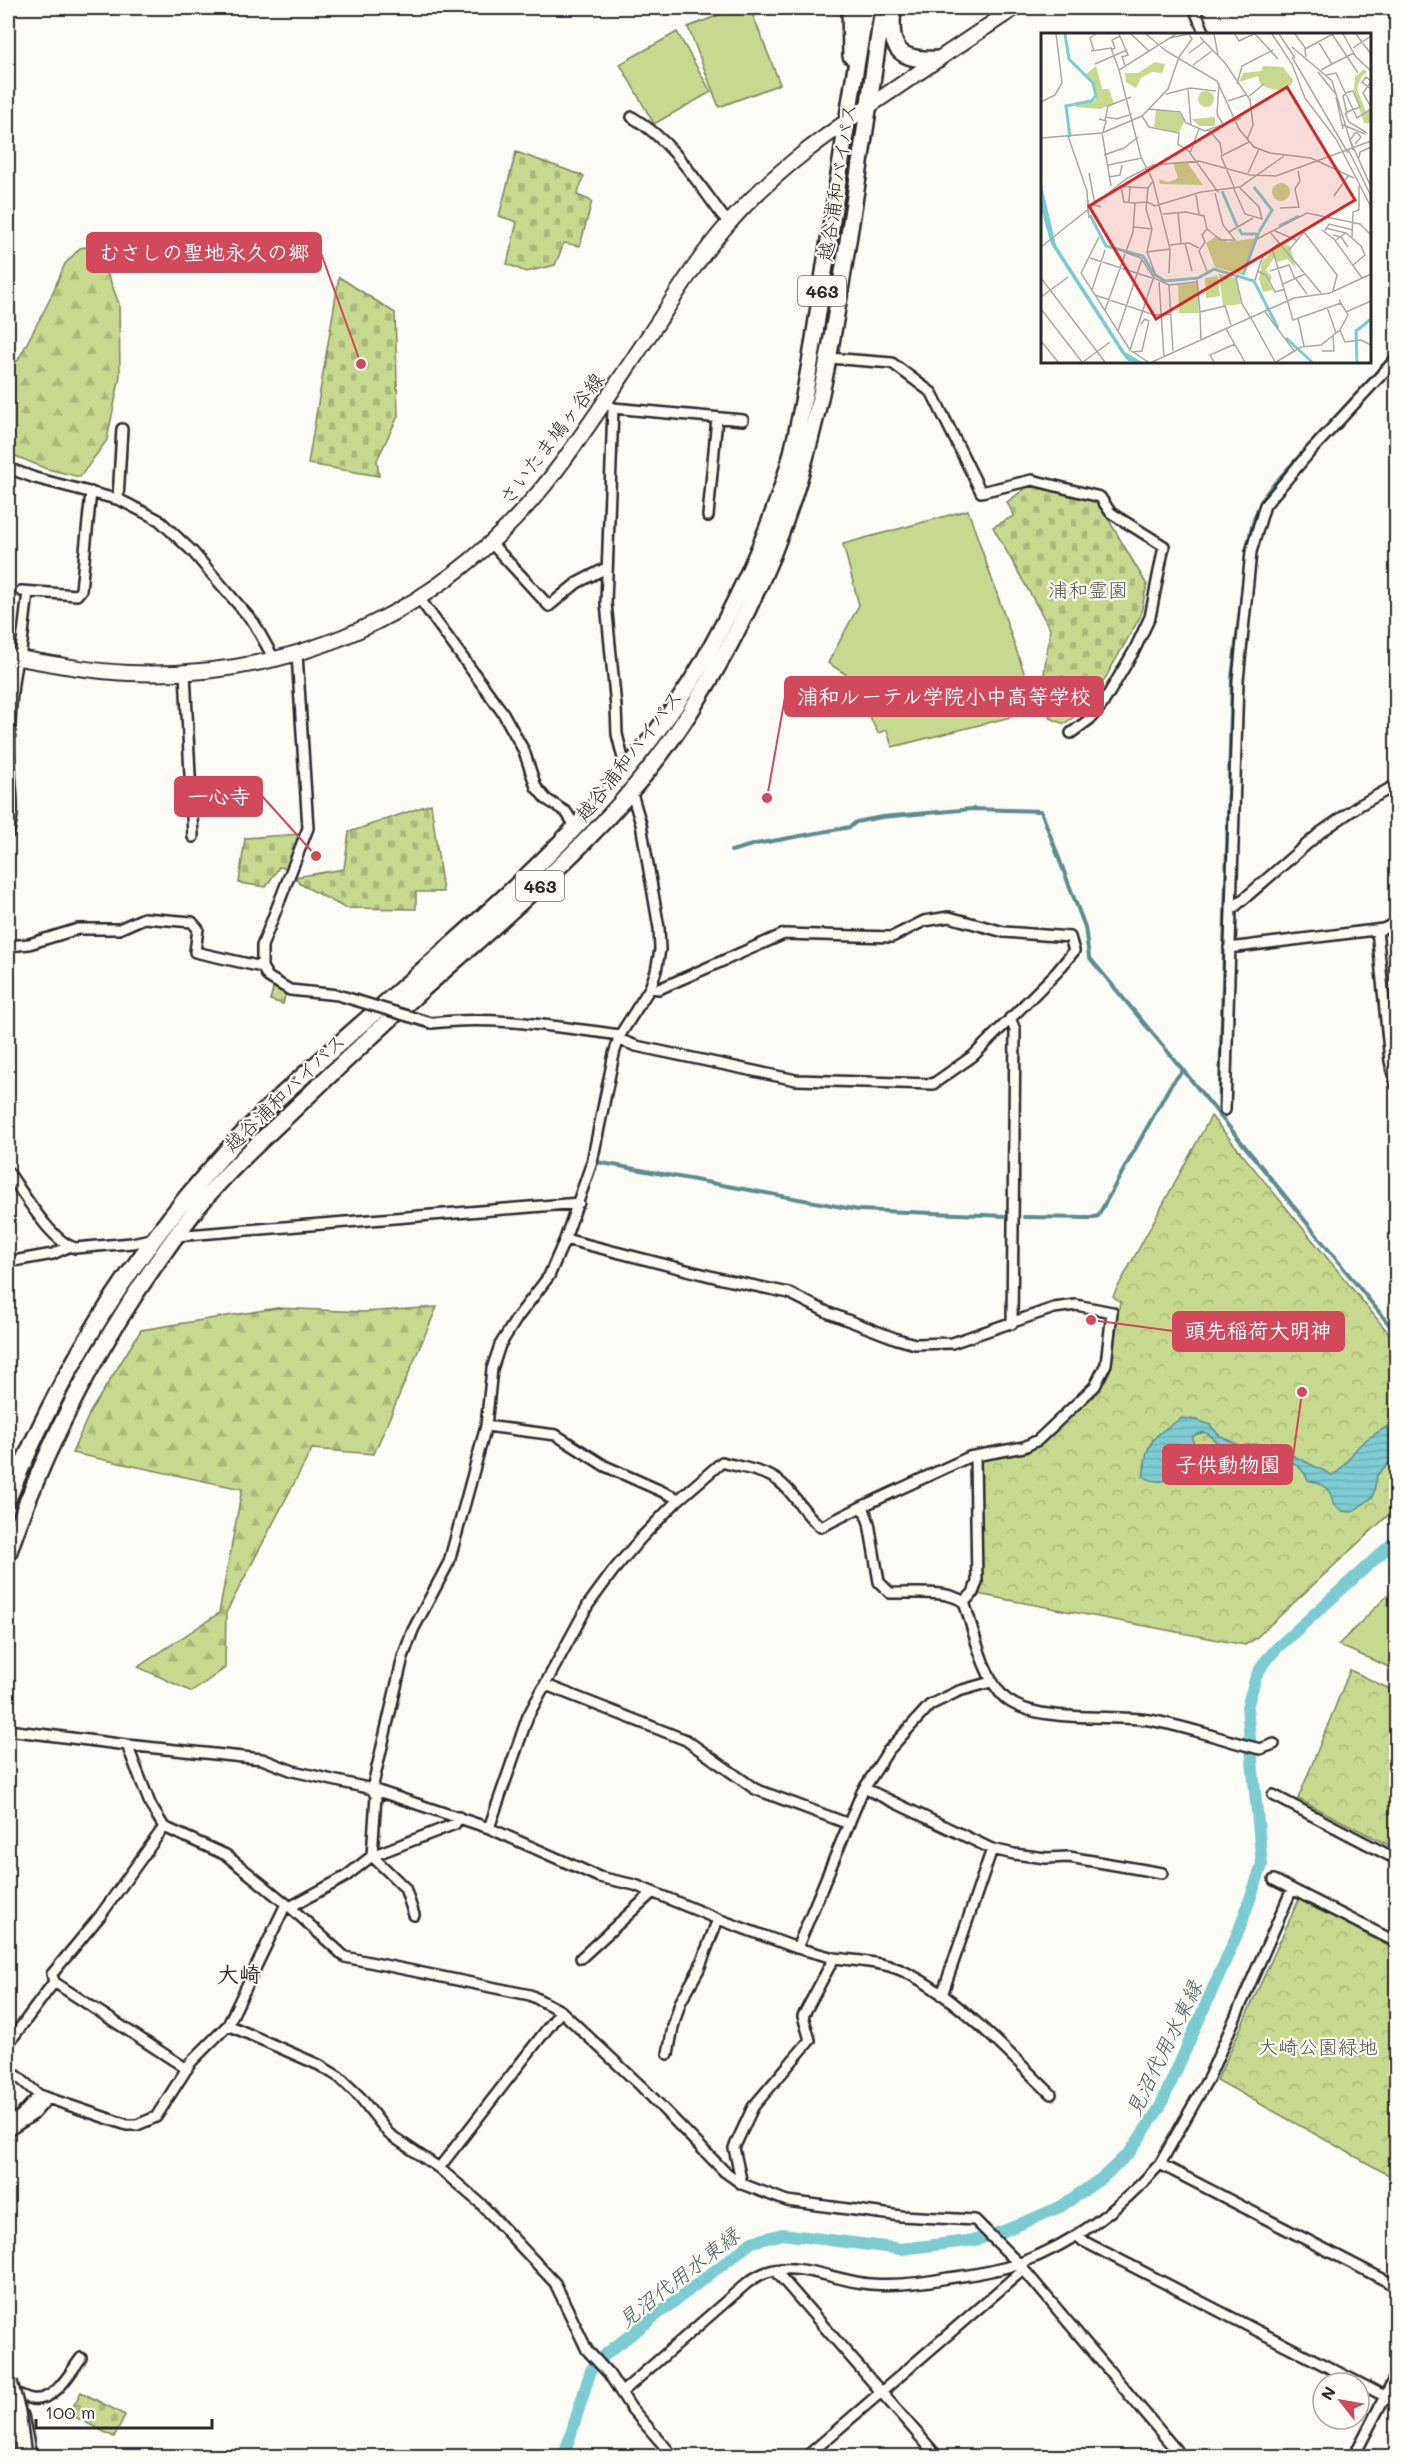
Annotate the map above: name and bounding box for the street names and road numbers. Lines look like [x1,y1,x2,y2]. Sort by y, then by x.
street label: 越谷浦和バイパス [811,101,861,263]
road number: 463 [798,276,846,306]
street label: さいたま鳩ヶ谷線 [493,367,609,509]
street label: 越谷浦和バイパス [569,684,687,826]
road number: 463 [516,871,564,901]
street label: 越谷浦和バイパス [218,1027,350,1157]

